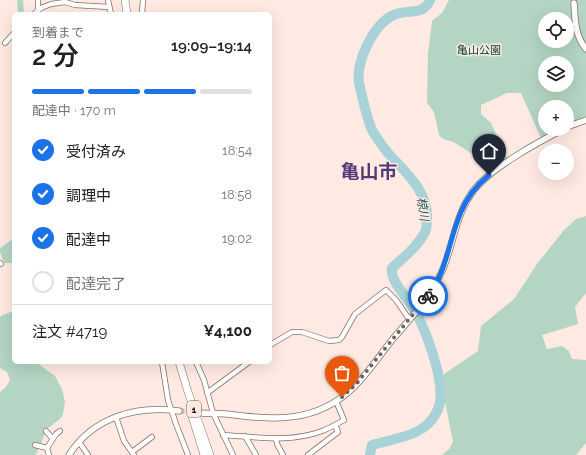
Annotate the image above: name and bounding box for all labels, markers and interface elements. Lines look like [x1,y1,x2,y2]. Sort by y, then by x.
map controls [538,12,574,180]
button: locate [538,12,574,48]
text: 到着まで [32,25,84,40]
text: 19:09–19:14 [171,37,252,55]
text: 2 分 [32,41,79,71]
park label: 亀山公園 [457,44,501,57]
button: layers [538,56,574,92]
button: + [538,100,574,136]
text: 配達中 · 170 m [32,103,116,118]
pin [472,134,506,175]
icon: check [32,139,54,161]
icon: home [478,140,500,162]
text: 受付済み [66,143,126,161]
text: 18:54 [222,143,252,158]
button: − [538,144,574,180]
district label: 亀山市 [340,160,398,182]
icon: check [32,183,54,205]
text: 調理中 [66,187,111,205]
text: 18:58 [221,187,252,202]
water label: 椋川 [414,196,432,224]
icon: check [32,227,54,249]
text: 配達中 [66,231,111,249]
text: 19:02 [222,231,252,246]
text: 配達完了 [66,275,126,293]
courier [408,276,448,316]
icon: bike [417,285,439,307]
text: ¥4,100 [203,322,252,340]
text: 注文 #4719 [32,323,107,341]
pin [325,356,359,397]
icon: bag [331,362,353,384]
road number: 1 [187,401,201,417]

